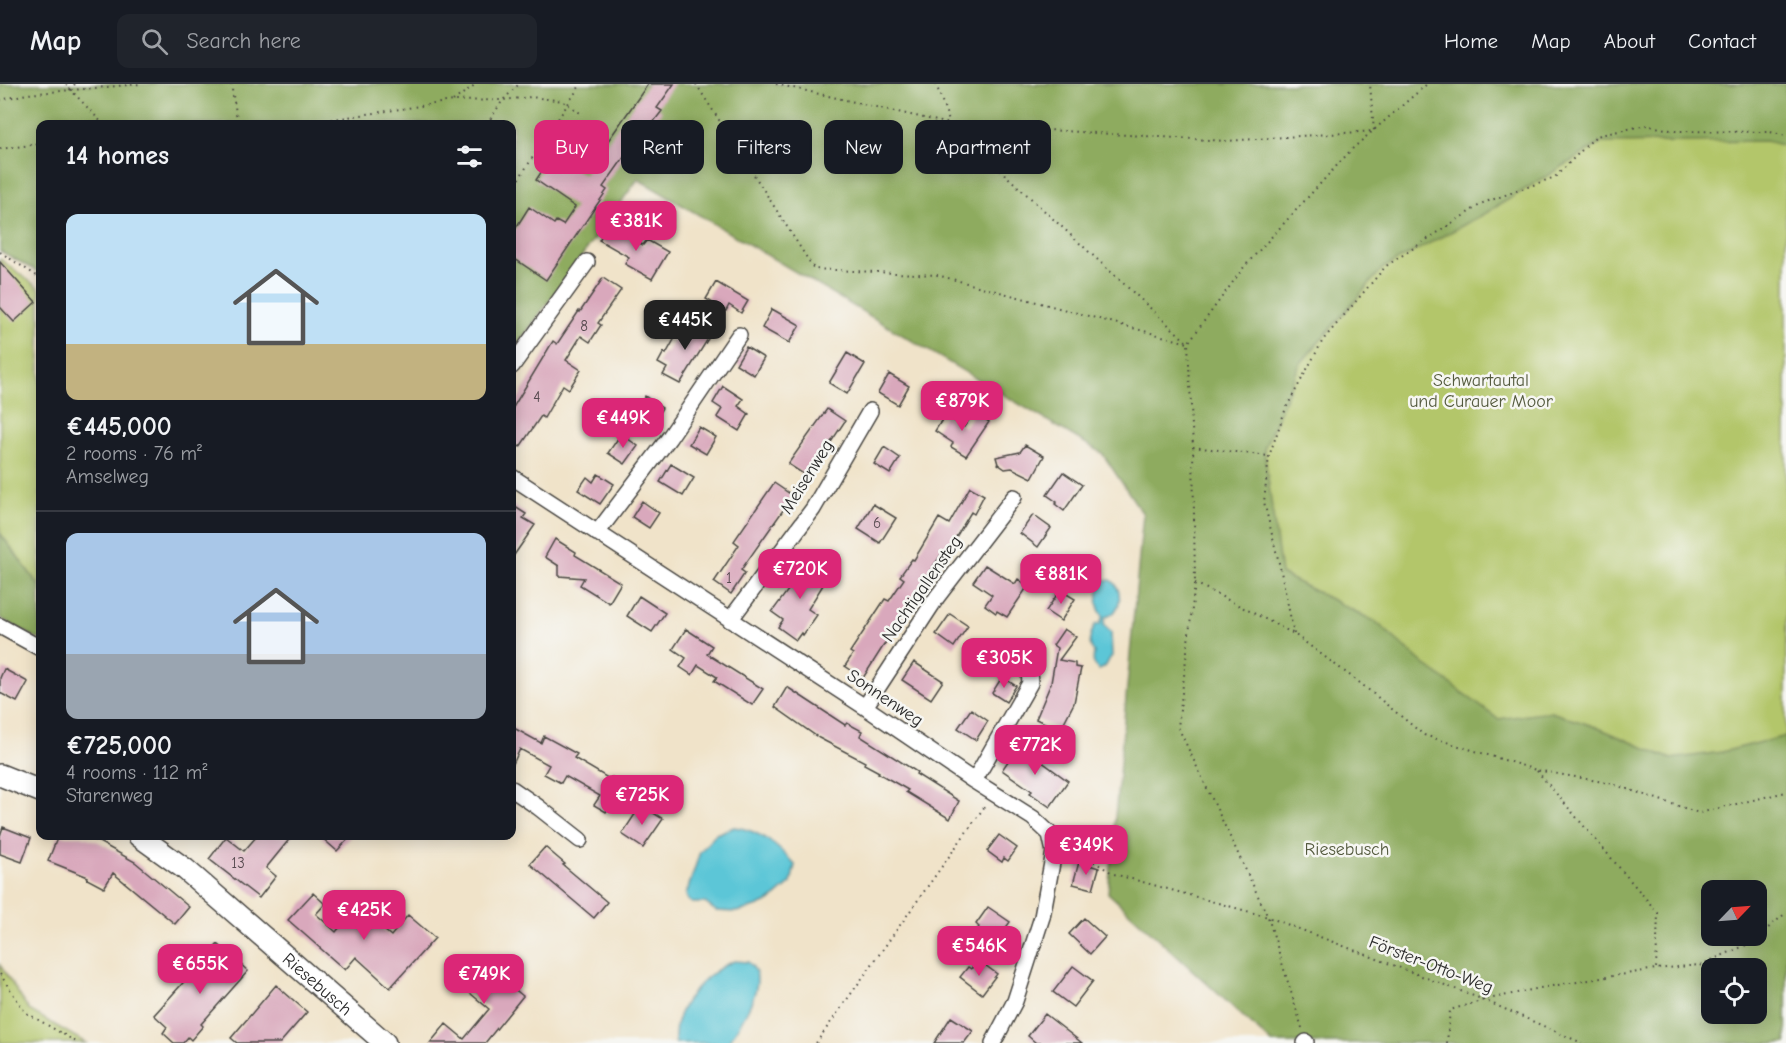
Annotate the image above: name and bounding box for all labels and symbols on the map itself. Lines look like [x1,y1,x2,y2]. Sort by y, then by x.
pin: €381K [594,201,678,252]
pin: €445K [643,300,727,351]
house number: 8 [580,317,588,335]
park label: Schwartautal und Curauer Moor [1409,370,1554,412]
pin: €879K [920,381,1004,432]
house number: 4 [533,388,541,406]
pin: €449K [581,398,665,449]
street label: Meisenweg [776,436,838,518]
house number: 6 [873,514,881,532]
street label: Nachtigallensteg [878,532,966,646]
pin: €720K [758,549,842,600]
pin: €881K [1019,554,1103,605]
house number: 1 [726,569,732,587]
pin: €305K [962,638,1046,689]
street label: Sonnenweg [843,665,927,731]
pin: €772K [993,725,1077,776]
pin: €725K [600,775,684,826]
pin: €349K [1044,825,1128,876]
park label: Riesebusch [1305,839,1389,860]
house number: 13 [231,854,245,872]
north arrow [1701,880,1767,946]
pin: €425K [322,890,406,941]
pin: €546K [937,926,1021,977]
street label: Förster-Otto-Weg [1366,932,1496,998]
pin: €655K [158,944,242,995]
street label: Riesebusch [278,948,356,1020]
pin: €749K [442,954,526,1005]

